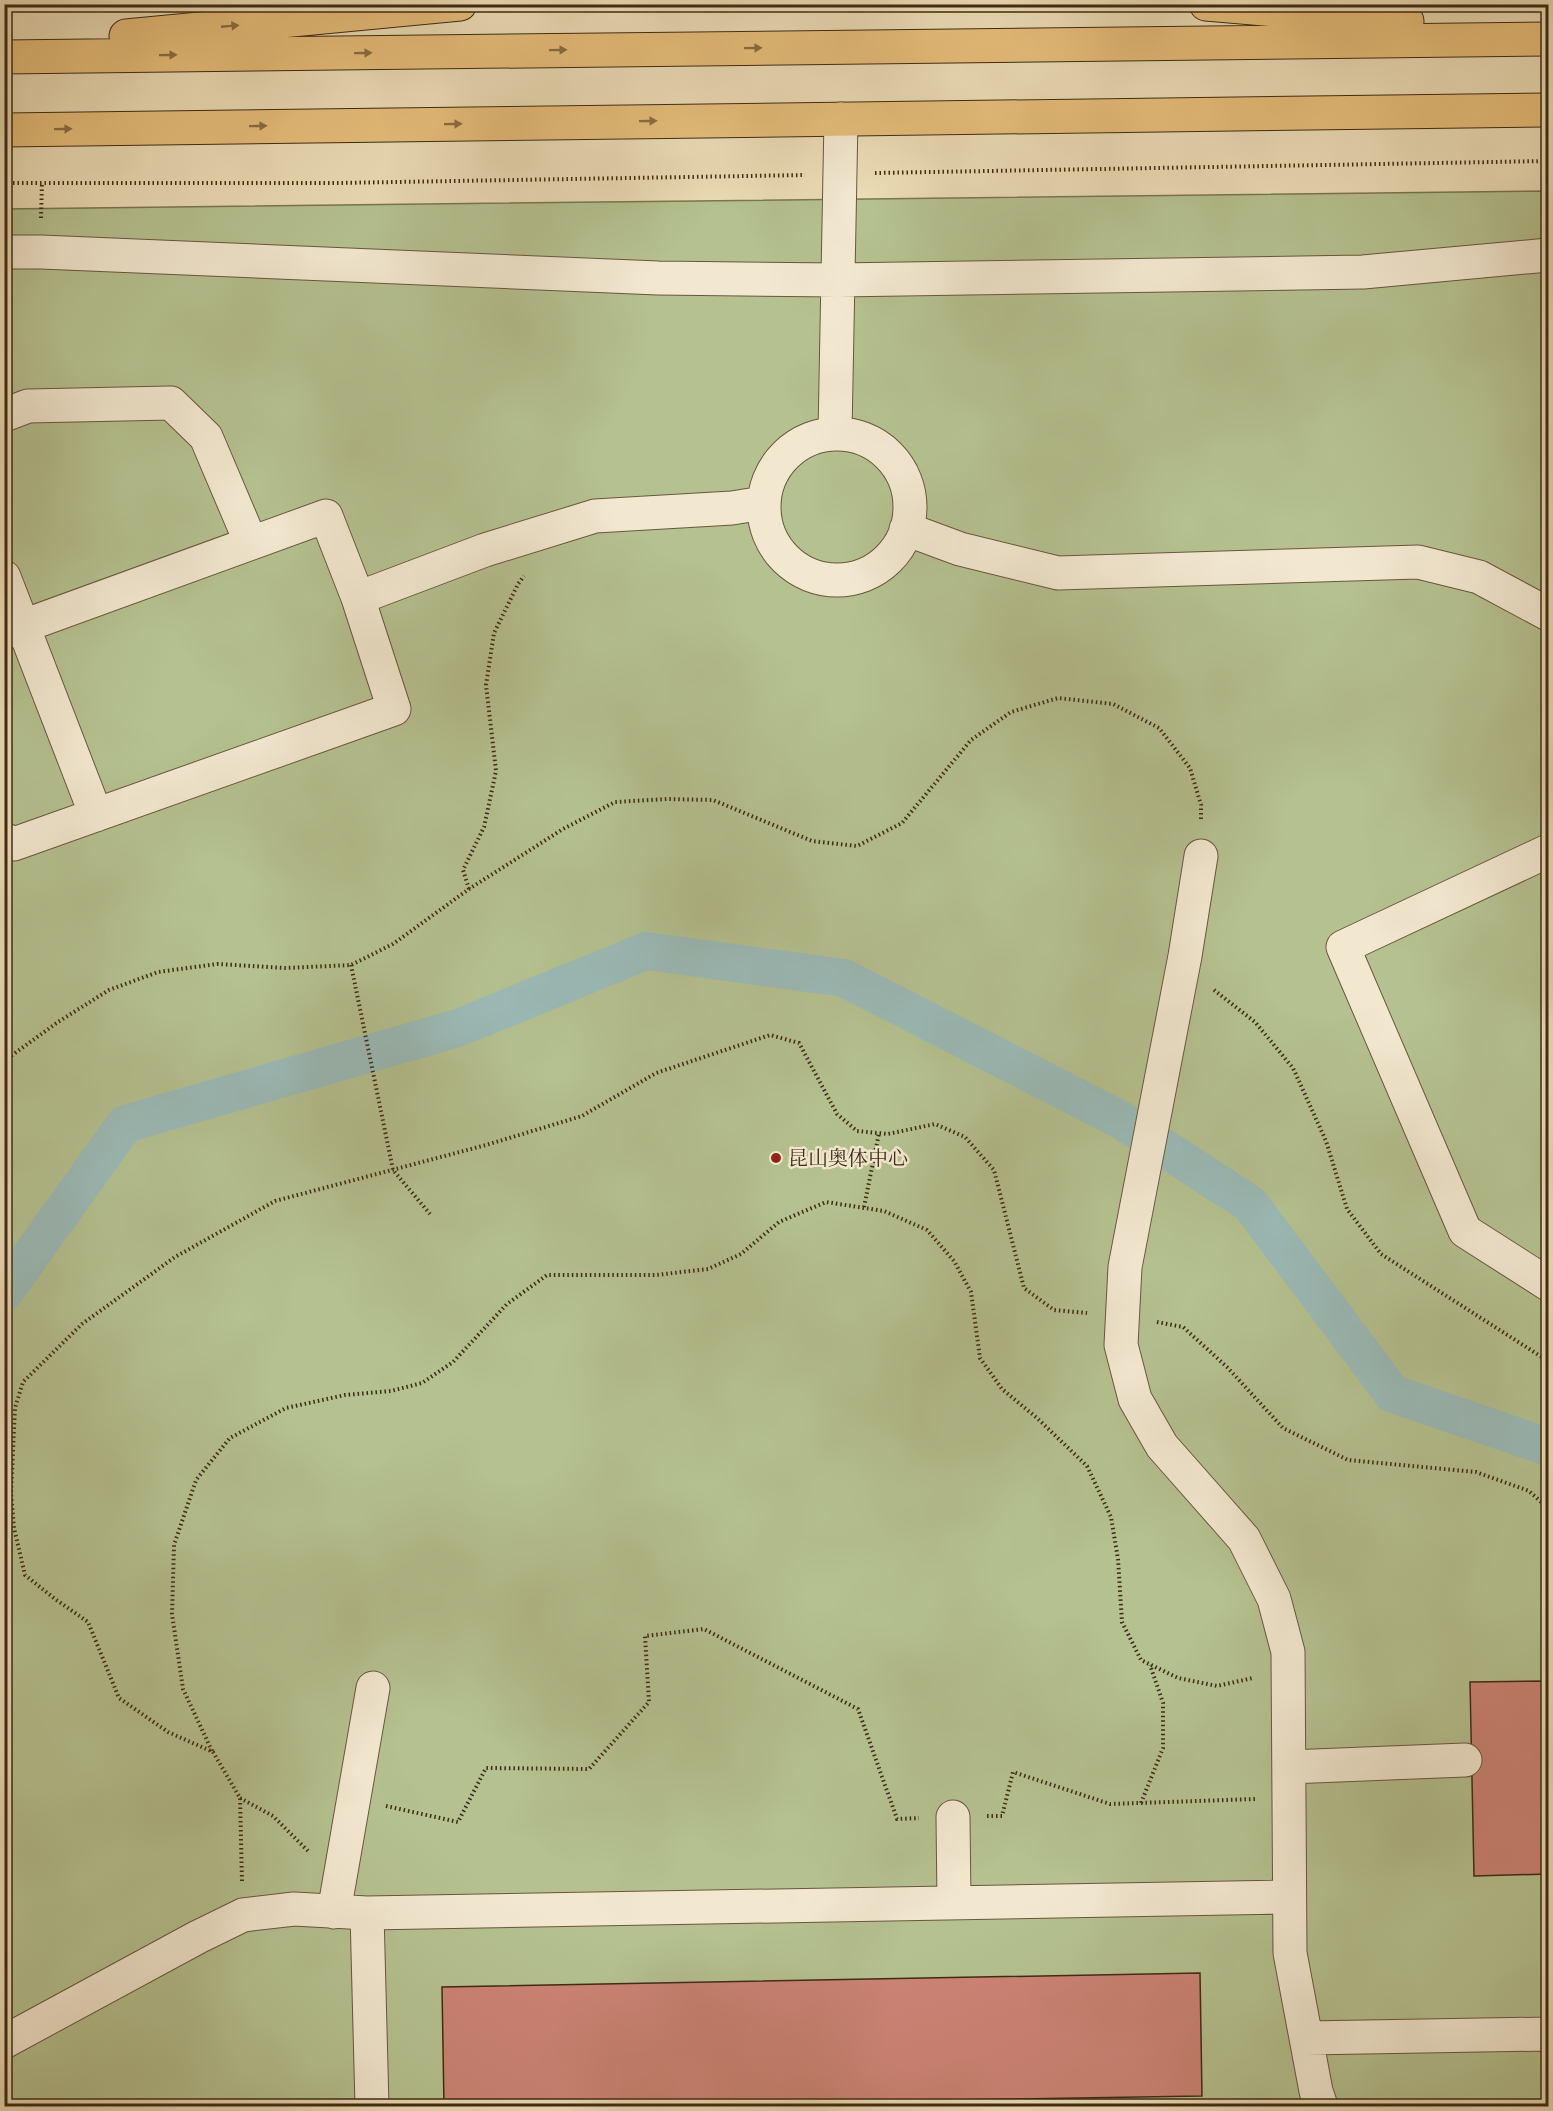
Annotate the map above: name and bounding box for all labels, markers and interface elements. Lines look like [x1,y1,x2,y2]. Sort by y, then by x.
one-way arrow [221,21,240,31]
one-way arrow [743,43,762,53]
one-way arrow [548,45,567,55]
one-way arrow [353,48,372,57]
one-way arrow [158,50,177,60]
one-way arrow [638,117,657,126]
one-way arrow [443,119,462,129]
one-way arrow [248,122,267,131]
one-way arrow [53,124,72,134]
place label: 昆山奥体中心 [788,1145,908,1172]
marker: 昆山奥体中心 [769,1151,783,1165]

